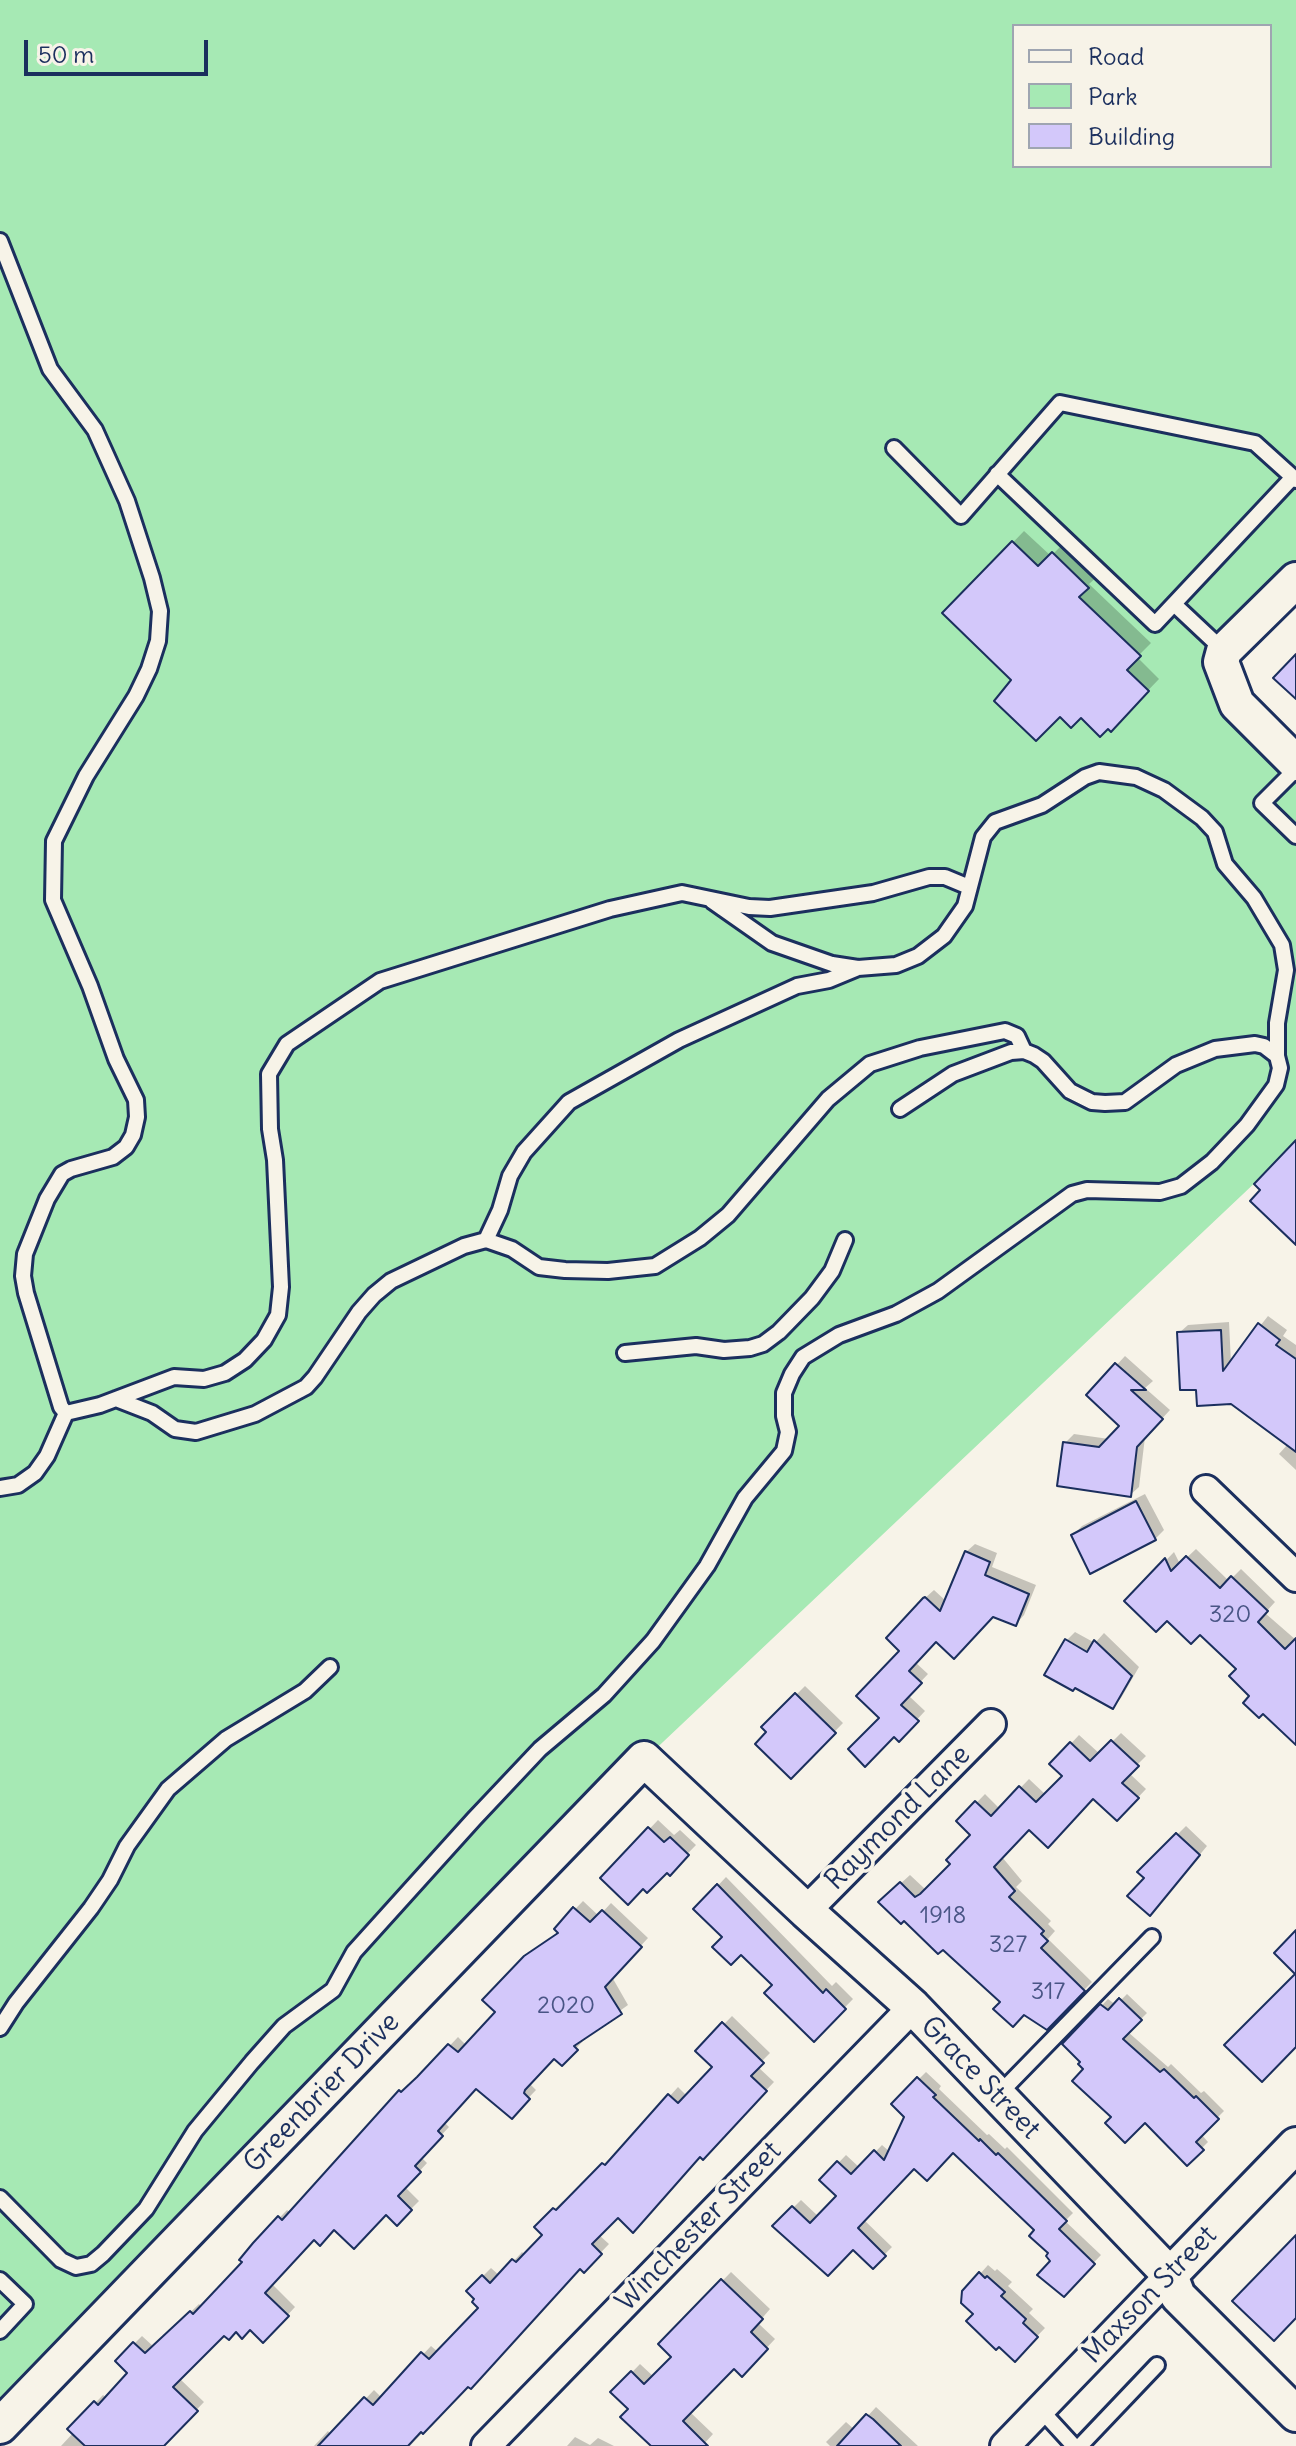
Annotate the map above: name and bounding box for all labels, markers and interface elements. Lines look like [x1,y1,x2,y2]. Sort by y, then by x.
scale bar [28,24,212,74]
legend [1012,24,1272,168]
text: 50 m [38,39,94,69]
text: Road [1088,41,1144,71]
text: Park [1088,81,1138,111]
text: Building [1088,121,1175,151]
house number: 320 [1209,1601,1251,1629]
street label: Raymond Lane [818,1738,978,1898]
house number: 1918 [920,1902,966,1930]
house number: 327 [989,1931,1027,1959]
house number: 317 [1031,1978,1065,2006]
house number: 2020 [537,1992,595,2020]
street label: Greenbrier Drive [237,2006,407,2180]
street label: Grace Street [913,2010,1047,2146]
street label: Winchester Street [609,2135,789,2319]
street label: Maxson Street [1076,2219,1224,2371]

